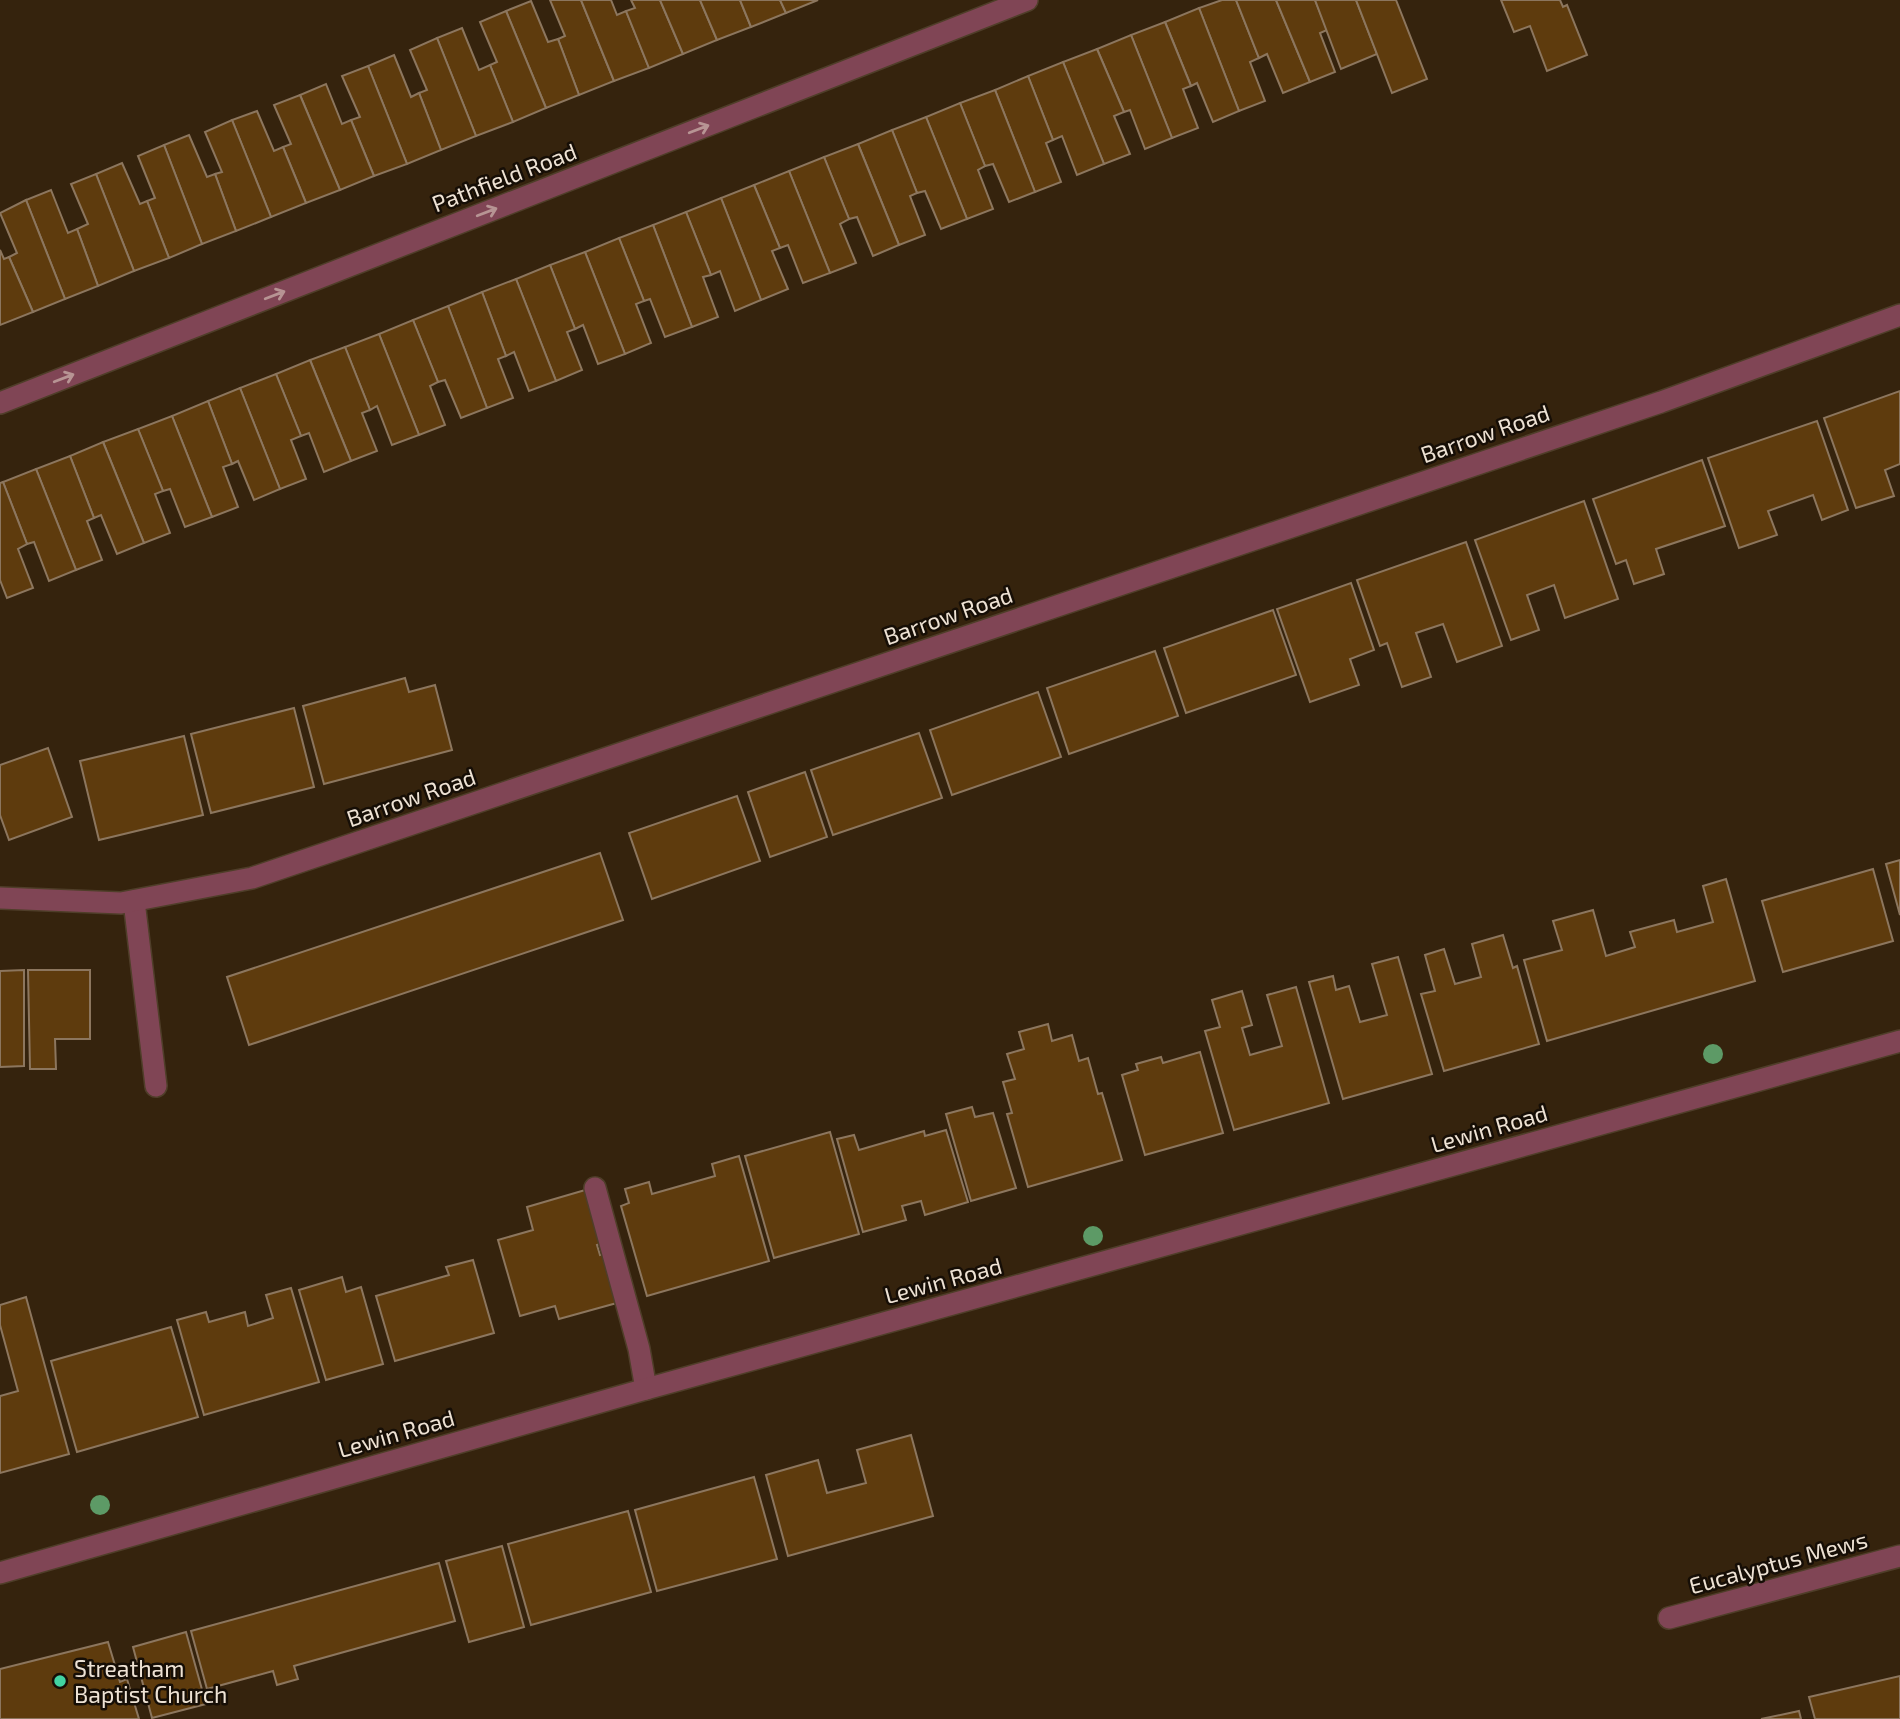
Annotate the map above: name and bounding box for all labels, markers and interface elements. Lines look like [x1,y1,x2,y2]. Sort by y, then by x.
one-way arrow [687,121,709,134]
street label: Pathfield Road [428,137,580,217]
one-way arrow [476,204,497,217]
one-way arrow [264,288,286,301]
one-way arrow [52,371,74,384]
street label: Barrow Road [1417,398,1553,468]
street label: Barrow Road [880,580,1016,650]
street label: Barrow Road [343,762,479,832]
street label: Lewin Road [1427,1098,1551,1158]
street label: Lewin Road [881,1251,1005,1309]
street label: Lewin Road [334,1403,458,1463]
street label: Eucalyptus Mews [1686,1525,1870,1599]
place label: Streatham Baptist Church [74,1654,227,1708]
marker: Streatham Baptist Church [52,1673,68,1689]

